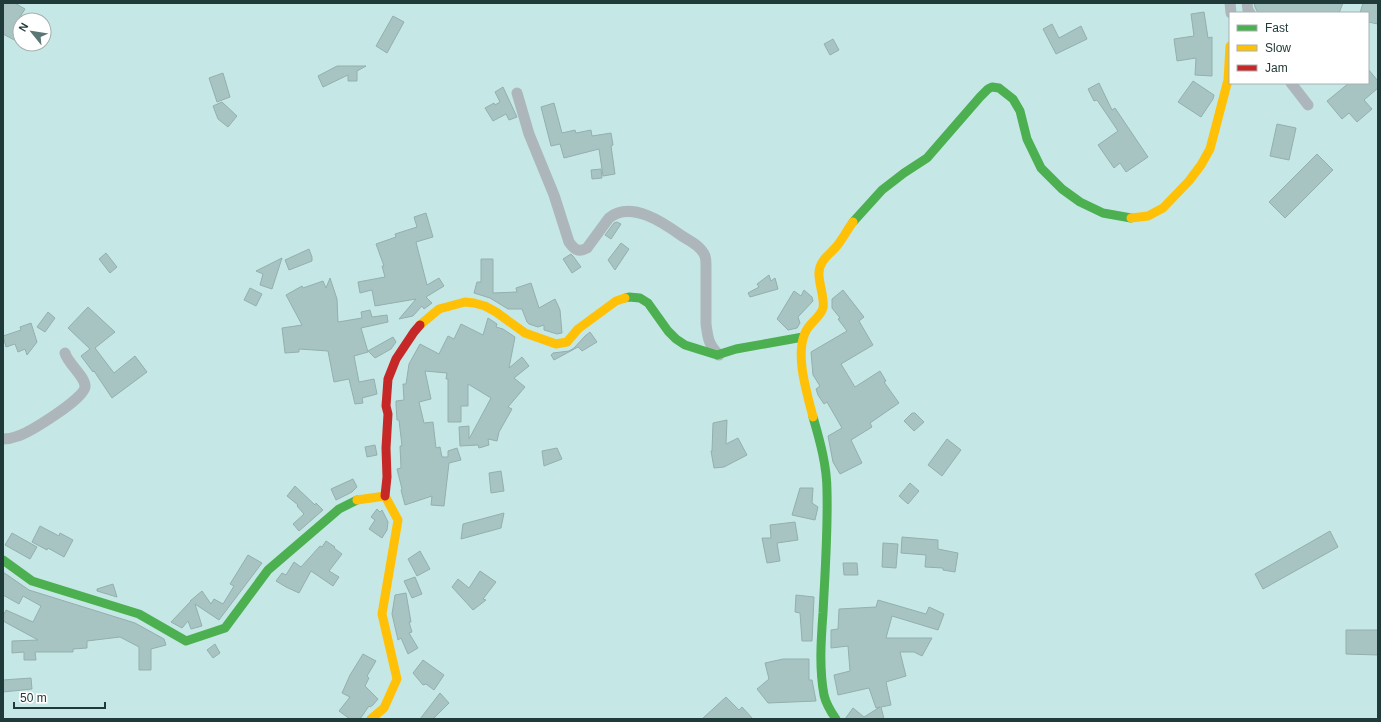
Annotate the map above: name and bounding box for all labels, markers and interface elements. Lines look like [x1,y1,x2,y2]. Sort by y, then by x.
north arrow [12,12,52,52]
legend [1229,12,1369,84]
text: N [16,21,31,33]
text: Fast [1265,21,1289,35]
text: Slow [1265,41,1291,55]
text: Jam [1265,61,1288,75]
scale bar [14,684,105,710]
text: 50 m [20,691,47,705]

